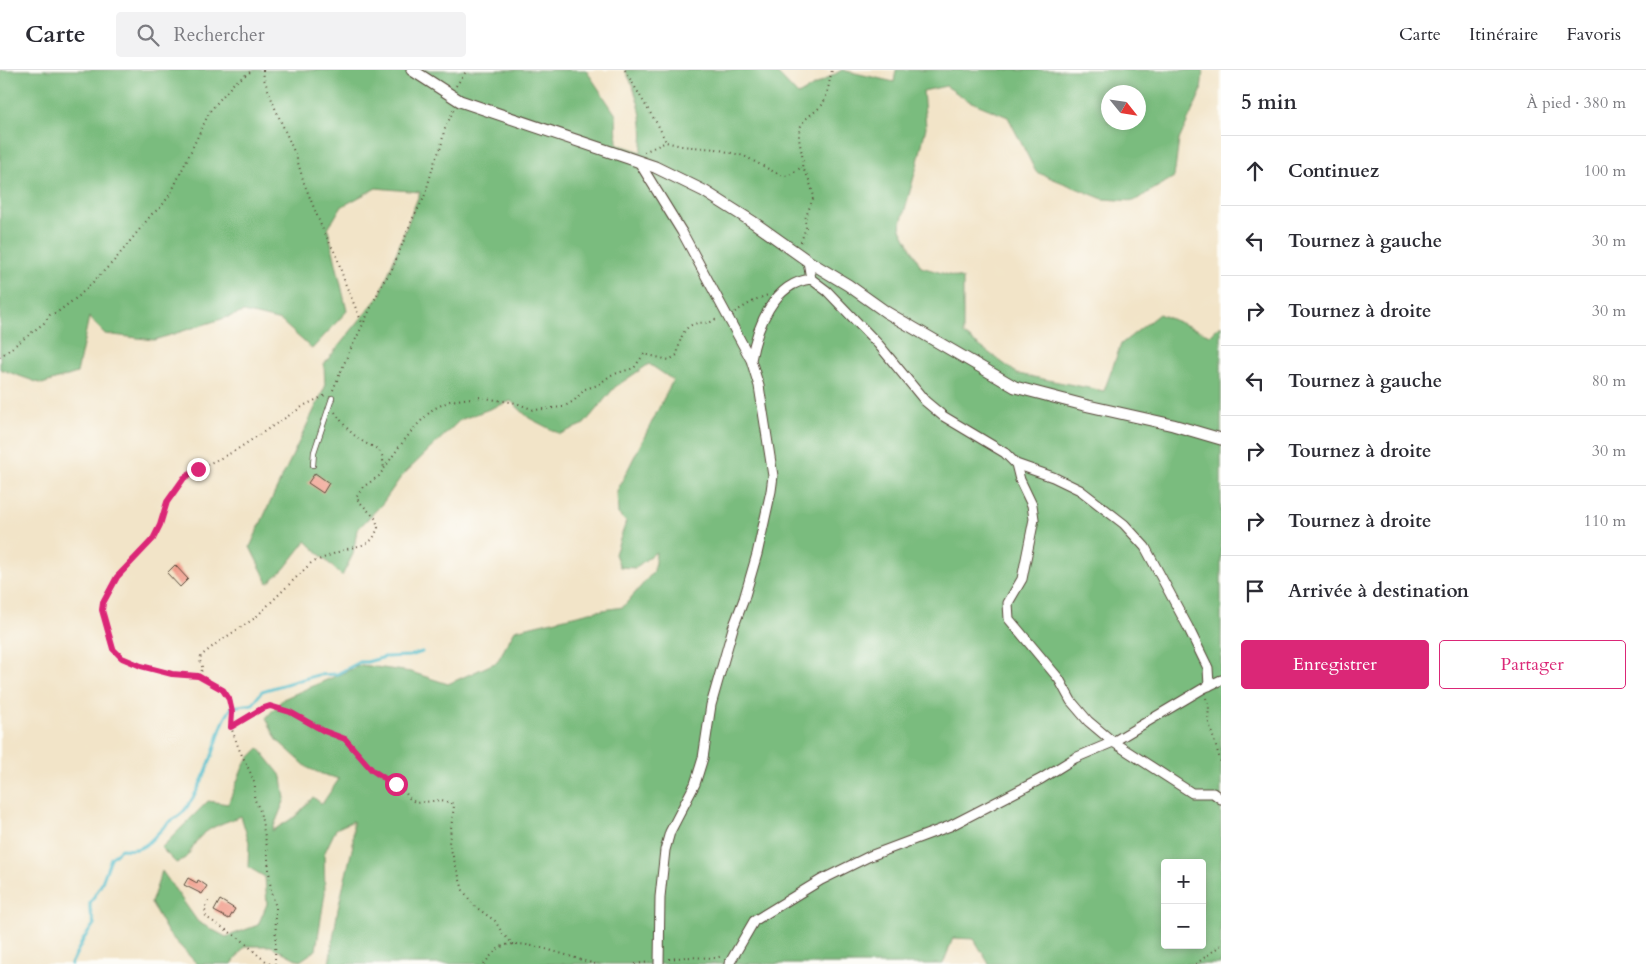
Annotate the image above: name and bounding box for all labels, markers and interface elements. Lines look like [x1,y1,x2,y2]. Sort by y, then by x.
search box [116,12,466,57]
text: Carte [25,18,86,51]
icon: search [134,21,162,49]
text: Rechercher [174,22,265,48]
text: Carte [1399,22,1441,47]
text: Itinéraire [1469,22,1538,47]
text: Favoris [1566,22,1621,47]
north arrow [1101,85,1146,130]
text: 5 min [1241,88,1297,117]
text: À pied · 380 m [1526,92,1626,114]
icon: ahead [1241,157,1269,185]
text: Continuez [1288,158,1379,184]
text: 100 m [1584,160,1626,182]
icon: left [1241,227,1269,255]
text: Tournez à gauche [1288,228,1442,254]
text: 30 m [1592,230,1626,252]
icon: right [1241,297,1269,325]
text: Tournez à droite [1288,298,1431,324]
text: 30 m [1592,300,1626,322]
icon: left [1241,367,1269,395]
text: Tournez à gauche [1288,368,1442,394]
text: 80 m [1592,370,1626,392]
icon: right [1241,437,1269,465]
text: Tournez à droite [1288,438,1431,464]
text: 30 m [1592,440,1626,462]
route end [187,458,210,481]
icon: right [1241,507,1269,535]
text: Tournez à droite [1288,508,1431,534]
text: 110 m [1584,510,1626,532]
icon: arrive [1241,577,1269,605]
text: Arrivée à destination [1288,578,1469,604]
button: Enregistrer [1241,640,1429,689]
button: Partager [1439,640,1626,689]
route start [385,773,408,796]
map controls [1161,859,1206,949]
button: + [1161,859,1206,904]
button: − [1161,904,1206,949]

